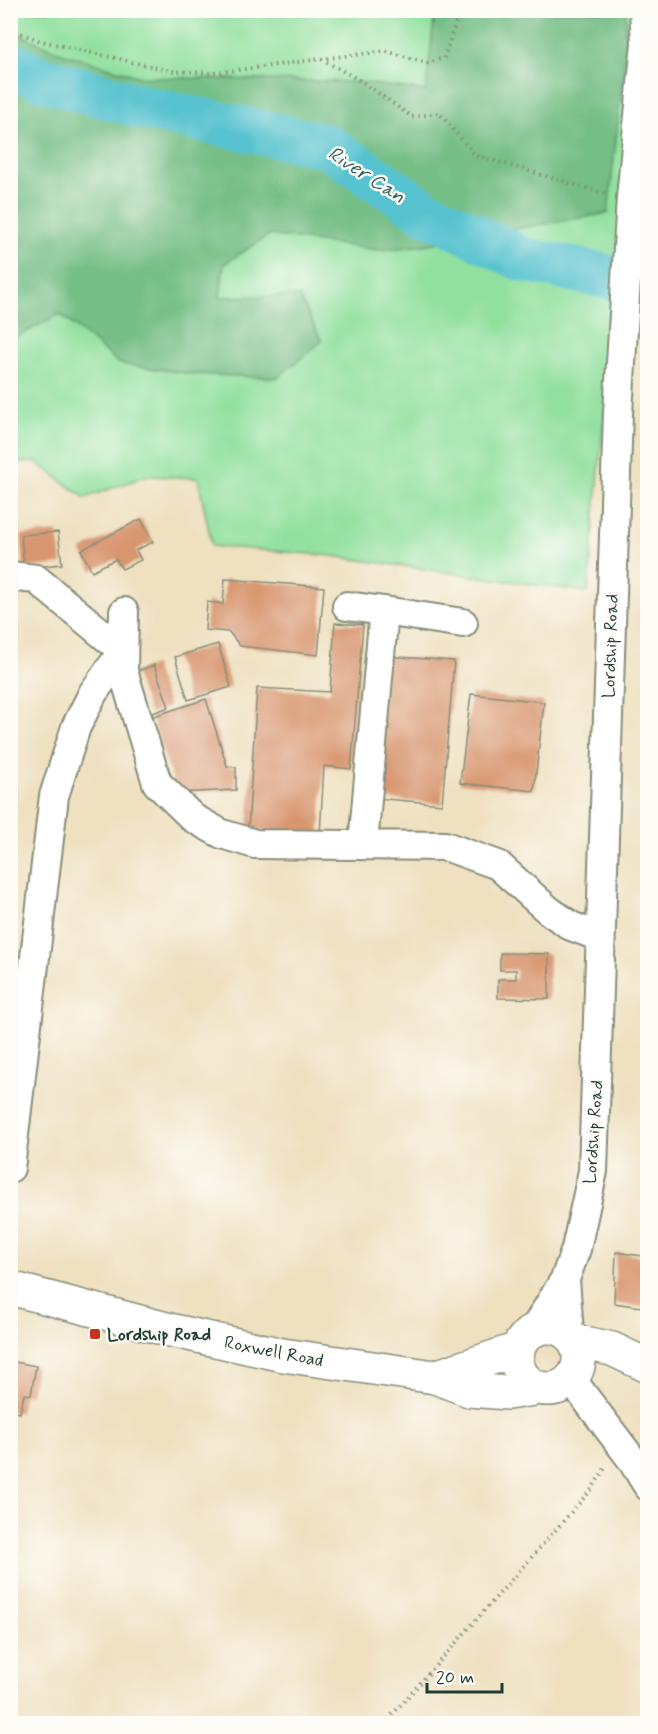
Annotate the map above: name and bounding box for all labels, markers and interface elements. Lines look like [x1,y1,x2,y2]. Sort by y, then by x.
water label: River Can [322,140,410,210]
street label: Lordship Road [597,594,625,698]
street label: Lordship Road [578,1079,610,1185]
place label: Lordship Road [107,1323,211,1347]
marker: Lordship Road [88,1327,102,1341]
street label: Roxwell Road [222,1331,325,1373]
scale bar [427,1656,502,1694]
text: 20 m [436,1666,474,1690]

